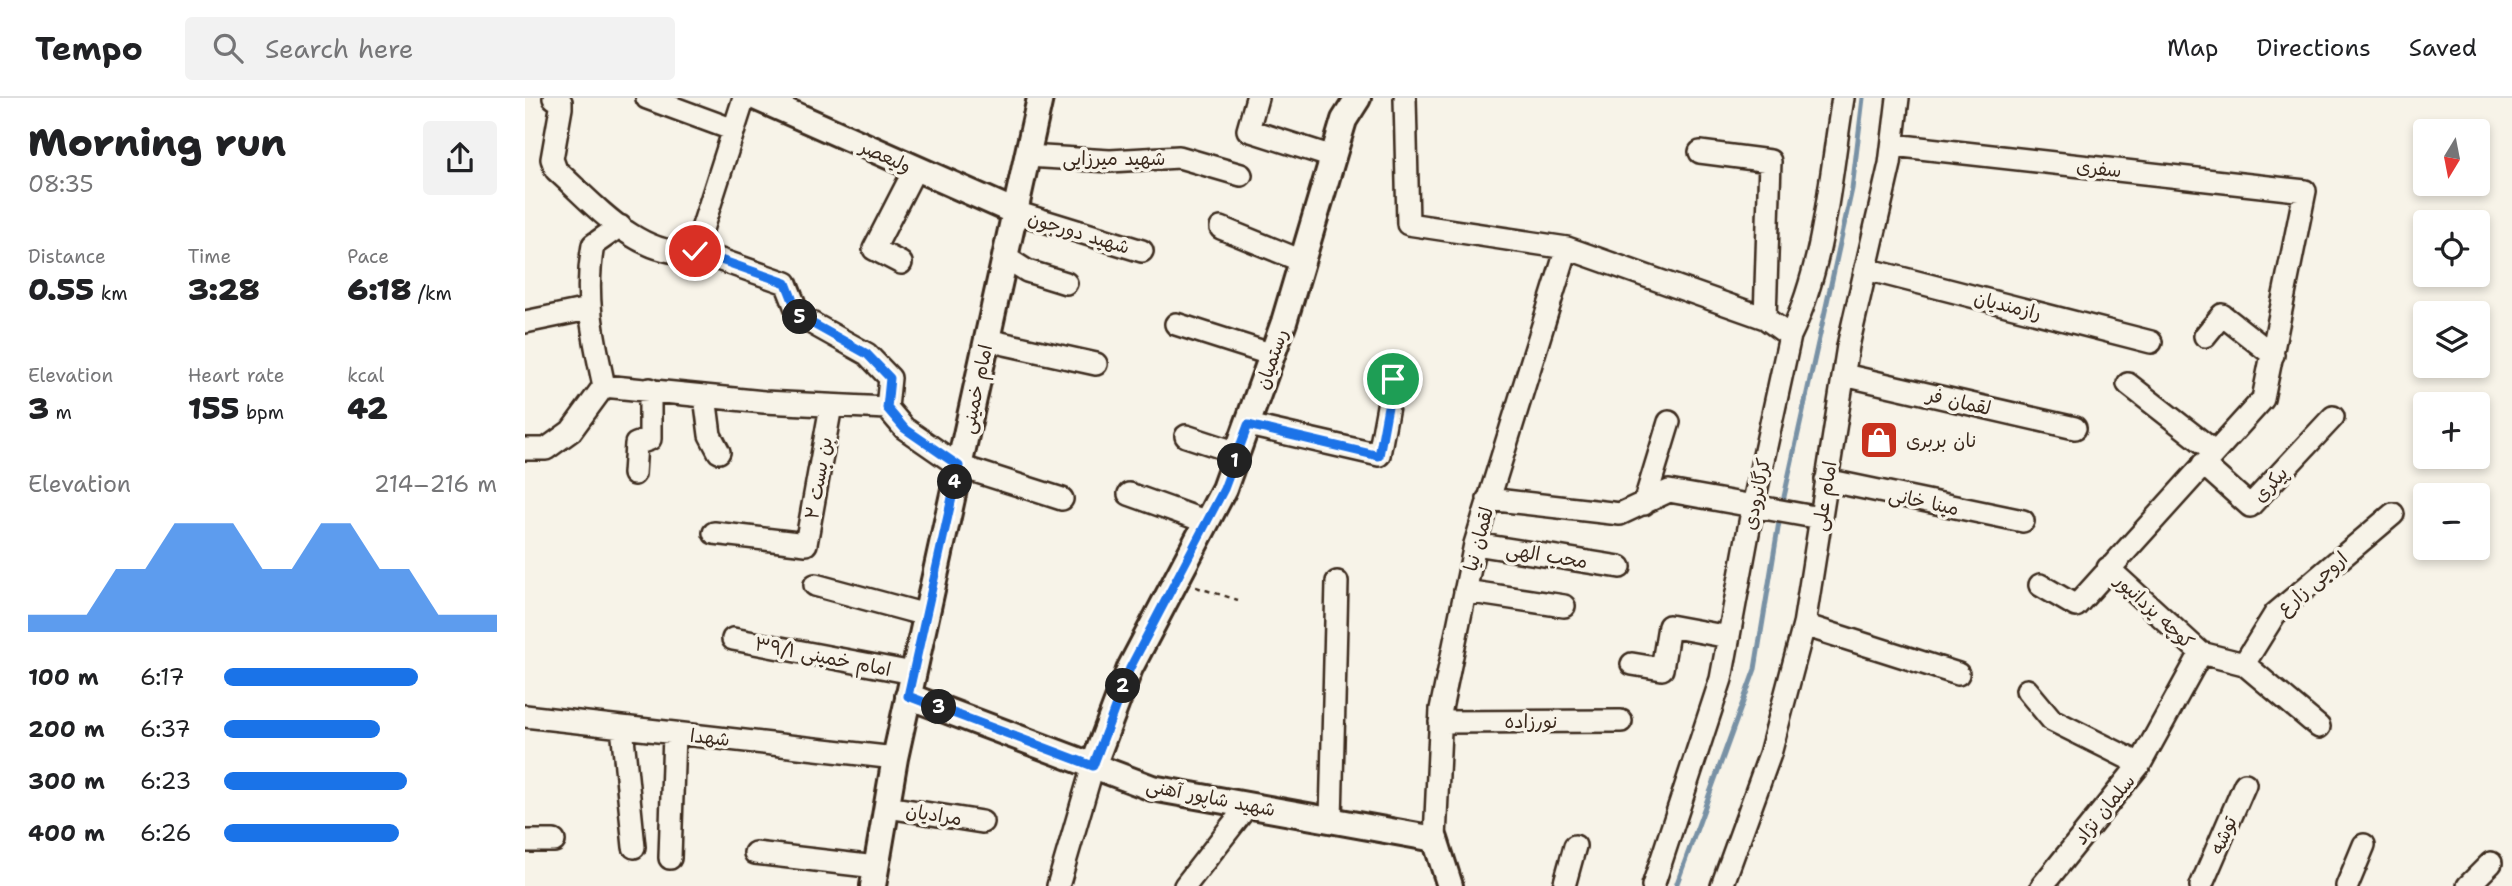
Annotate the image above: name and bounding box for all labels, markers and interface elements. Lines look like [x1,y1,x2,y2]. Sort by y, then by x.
search box [185,17,675,80]
text: Tempo [35,26,143,71]
icon: search [209,29,247,67]
text: Search here [265,31,414,66]
text: Map [2167,32,2218,64]
text: Directions [2256,32,2371,64]
text: Saved [2409,32,2477,64]
text: Morning run [28,117,286,168]
north arrow [2413,119,2490,196]
map controls [2413,119,2490,560]
button: share [423,121,497,195]
street label: ولیعصر [854,133,915,179]
street label: شهید میرزایی [1063,146,1165,171]
street label: سفری [2075,154,2123,183]
text: 08:35 [28,169,94,199]
street label: شهید دورجون [1025,205,1133,260]
button: locate [2413,210,2490,287]
pin [665,221,725,281]
icon: check [676,232,714,270]
text: Distance [28,244,106,269]
text: Time [188,244,231,269]
text: Pace [347,244,389,269]
text: 0.55 [28,269,94,310]
text: 3:28 [188,269,260,310]
text: 6:18 [347,269,411,310]
text: km [94,281,128,306]
text: /km [411,281,452,306]
street label: رازمندیان [1972,285,2044,326]
pin: 5 [783,300,817,334]
button: layers [2413,301,2490,378]
text: 5 [794,304,805,329]
street label: رستمیان [1249,326,1293,393]
street label: امام خمینی [955,342,1000,437]
pin [1363,349,1423,409]
icon: arrive [1374,360,1412,398]
text: Elevation [28,363,113,388]
text: Heart rate [188,363,284,388]
text: kcal [347,363,384,388]
street label: لقمان فر [1922,382,1993,421]
text: 3 [28,388,49,429]
text: 155 [188,388,239,429]
text: 42 [347,388,388,429]
button: + [2413,392,2490,469]
text: m [49,400,72,425]
text: bpm [239,400,284,425]
shop icon: نان بربری [1858,419,1900,461]
place label: نان بربری [1906,428,1976,453]
street label: بن بست ۲ [799,435,838,521]
pin: 1 [1217,444,1253,478]
text: 1 [1230,448,1239,473]
street label: کرگانرودی [1737,456,1776,532]
street label: امام علی [1807,459,1844,533]
street label: پیکری [2247,461,2293,508]
pin: 4 [937,464,973,500]
text: Elevation [28,469,131,499]
text: 214–216 m [374,469,497,499]
text: 4 [948,469,961,494]
street label: مینا خانی [1886,482,1961,521]
button: − [2413,483,2490,560]
street label: لقمان نیا [1458,504,1499,574]
street label: محب الهی [1504,537,1589,574]
street label: اروجی زارع [2272,546,2353,622]
street label: کوچه یزدانپور [2108,567,2199,654]
street label: امام خمینی ۳۹/۱ [752,631,893,684]
text: 100 m [28,662,99,692]
text: 6:17 [140,662,185,692]
pin: 2 [1105,668,1141,704]
text: 2 [1116,673,1129,698]
pin: 3 [921,690,957,724]
text: 3 [932,694,945,719]
street label: نورزاده [1505,709,1557,734]
text: 200 m [28,714,105,744]
text: 6:37 [140,714,191,744]
street label: شهدا [689,723,731,752]
text: 300 m [28,766,105,796]
text: 6:23 [140,766,191,796]
street label: سلمان نژاد [2068,769,2141,850]
street label: شهید شاپور آهنی [1144,773,1278,822]
street label: مرادیان [904,798,964,831]
street label: توشه [2204,812,2243,858]
text: 400 m [28,818,105,848]
text: 6:26 [140,818,192,848]

